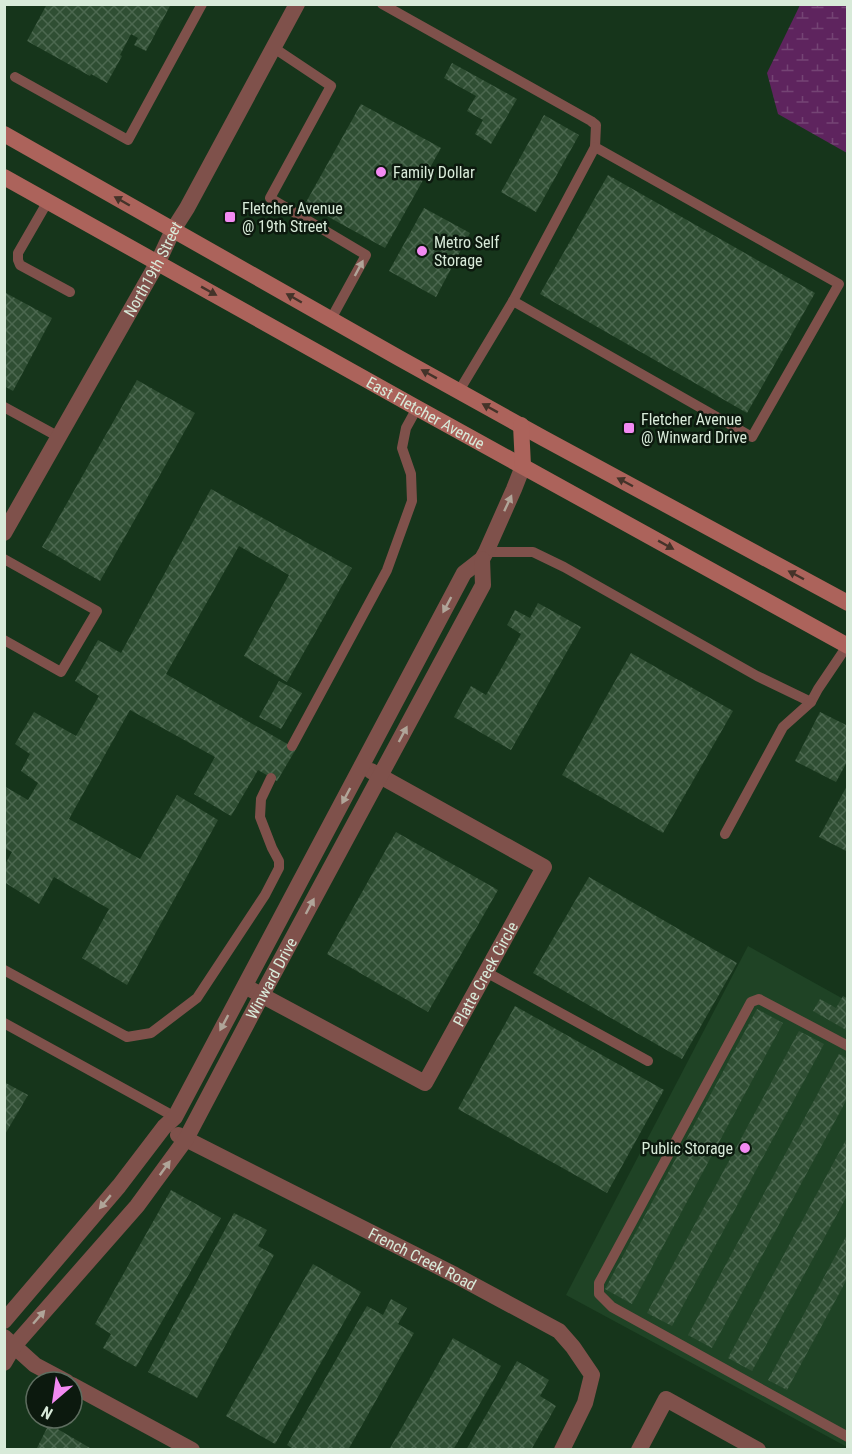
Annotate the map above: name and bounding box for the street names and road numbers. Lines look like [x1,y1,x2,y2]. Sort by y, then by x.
street label: North19th Street [120,218,186,320]
street label: East Fletcher Avenue [363,373,488,453]
street label: Platte Creek Circle [449,918,522,1030]
street label: Winward Drive [242,934,301,1023]
street label: French Creek Road [365,1224,479,1295]

